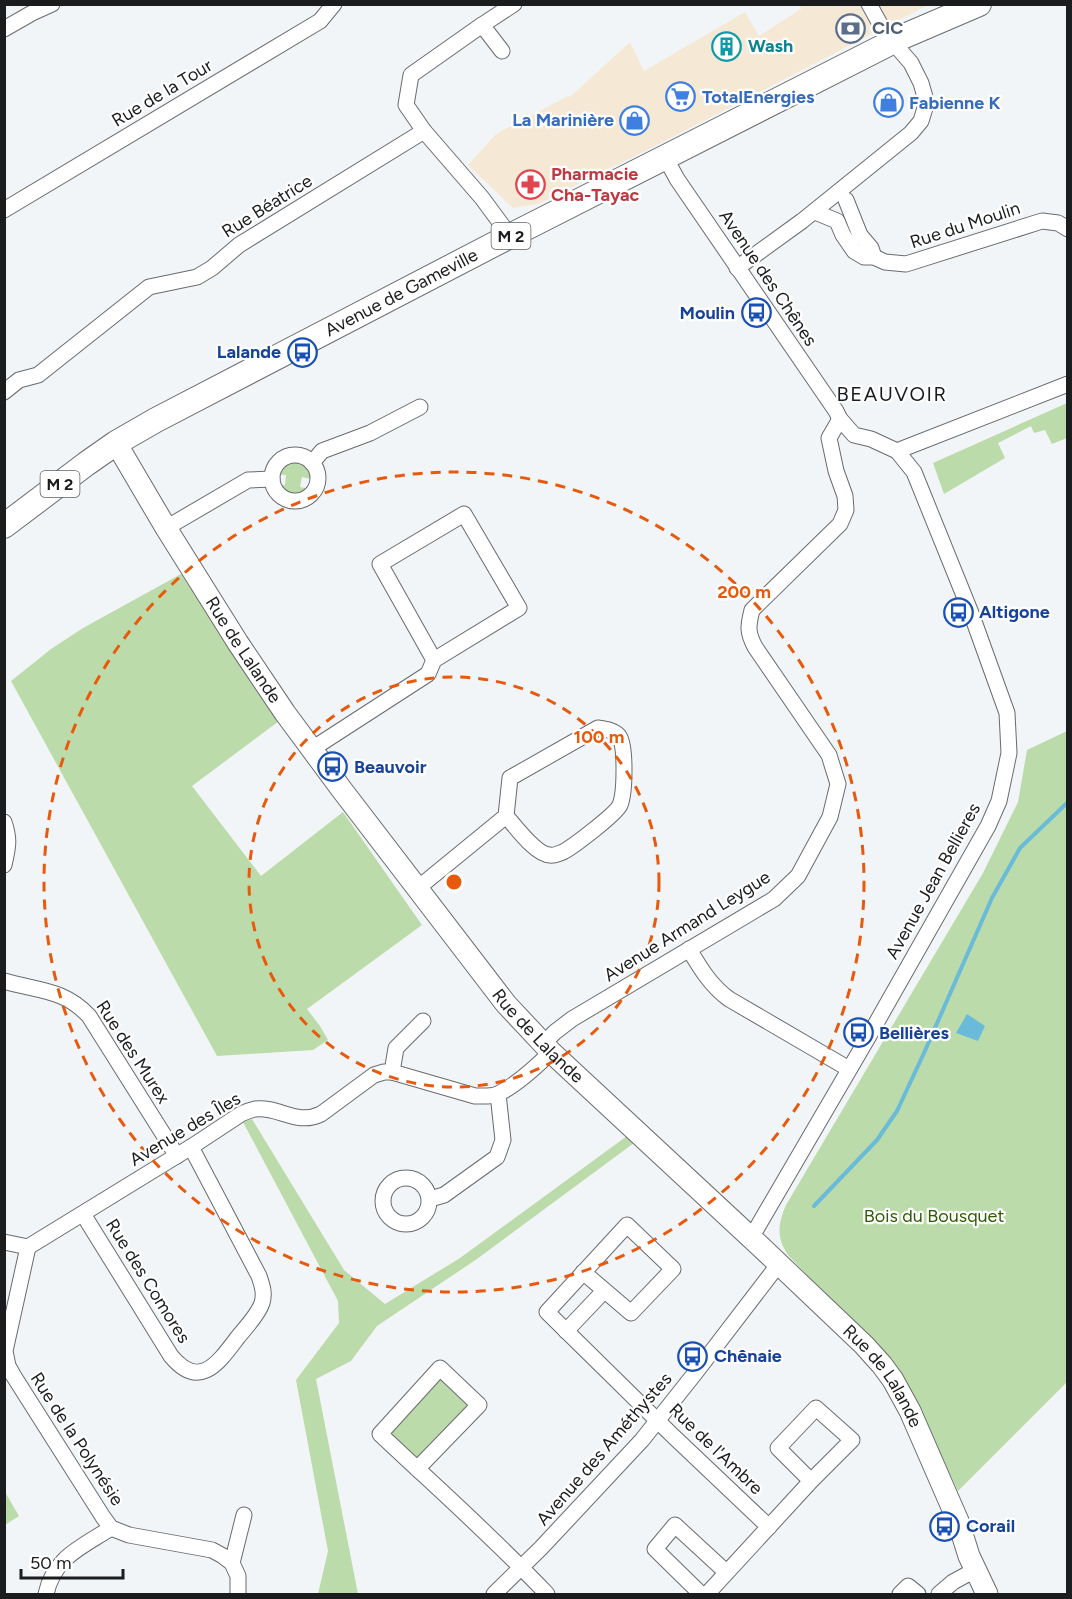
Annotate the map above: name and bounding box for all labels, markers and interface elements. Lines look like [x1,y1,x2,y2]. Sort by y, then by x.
bank icon: CIC [835,12,867,44]
place label: CIC [872,17,903,39]
building icon: Wash [711,30,743,62]
place label: Wash [748,35,793,57]
street label: Rue de la Tour [108,54,216,132]
supermarket icon: TotalEnergies [665,81,697,113]
place label: TotalEnergies [702,86,815,108]
shop icon: Fabienne K [872,87,904,119]
place label: Fabienne K [909,92,1001,114]
shop icon: La Marinière [619,104,651,136]
place label: La Marinière [512,109,614,131]
place label: Pharmacie Cha-Tayac [551,163,640,206]
pharmacy icon: Pharmacie Cha-Tayac [514,168,546,200]
street label: Rue Béatrice [218,169,316,242]
street label: Rue du Moulin [907,197,1023,253]
street label: Avenue des Chênes [714,206,822,350]
road number: M 2 [492,223,530,249]
street label: Avenue de Gameville [321,244,482,341]
bus stop icon: Moulin [740,297,772,329]
place label: Moulin [680,302,735,324]
bus stop icon: Lalande [286,336,318,368]
place label: Lalande [217,341,281,363]
district label: BEAUVOIR [837,382,947,406]
road number: M 2 [40,471,80,497]
text: 200 m [717,581,771,603]
street label: Rue de Lalande [201,593,286,707]
bus stop icon: Altigone [942,596,974,628]
place label: Altigone [979,601,1050,623]
text: 100 m [574,726,624,748]
bus stop icon: Beauvoir [317,751,349,783]
place label: Beauvoir [354,756,427,778]
street label: Avenue Jean Bellieres [881,799,985,963]
street label: Avenue Armand Leygue [600,866,774,986]
centre of rings [444,872,464,892]
street label: Rue de Lalande [487,984,588,1088]
street label: Rue des Murex [92,996,175,1108]
bus stop icon: Bellières [842,1017,874,1049]
place label: Bellières [879,1022,949,1044]
street label: Avenue des Îles [126,1087,244,1171]
park label: Bois du Bousquet [864,1205,1004,1227]
street label: Rue des Comores [101,1215,195,1347]
street label: Rue de Lalande [838,1320,927,1431]
bus stop icon: Chênaie [677,1340,709,1372]
place label: Chênaie [714,1345,782,1367]
street label: Rue de la Polynésie [26,1368,128,1510]
street label: Avenue des Améthystes [532,1368,676,1530]
street label: Rue de l'Ambre [665,1399,768,1499]
bus stop icon: Corail [929,1510,961,1542]
place label: Corail [966,1515,1015,1537]
scale bar [21,1542,123,1580]
text: 50 m [30,1552,72,1574]

